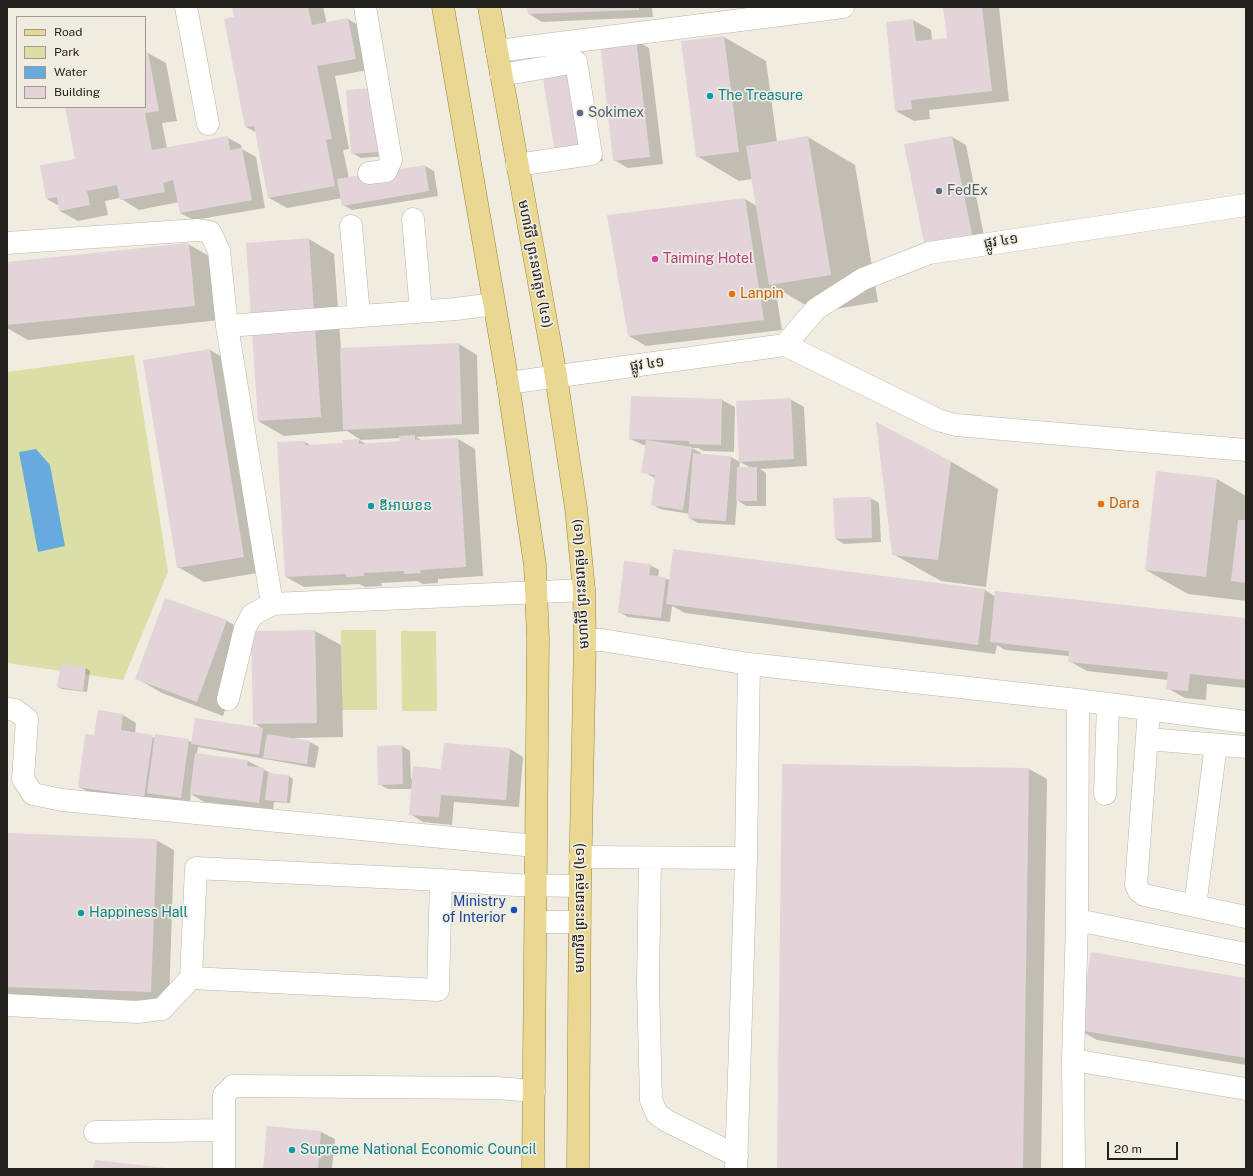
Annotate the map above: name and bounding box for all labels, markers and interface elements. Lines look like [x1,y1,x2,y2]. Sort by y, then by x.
legend [16,16,146,108]
text: Road [54,25,82,39]
text: Park [54,45,80,59]
text: Water [54,65,87,79]
text: Building [54,85,100,99]
place label: The Treasure [718,88,803,104]
marker: The Treasure [705,91,715,101]
place label: Sokimex [588,105,644,121]
marker: Sokimex [575,108,585,118]
place label: FedEx [947,183,988,199]
marker: FedEx [934,186,944,196]
street label: មហាវិថី ព្រះនរោត្តម (៤១) [514,199,556,329]
street label: ផ្លូវ ៤១ [983,230,1019,252]
place label: Taiming Hotel [663,251,753,267]
marker: Taiming Hotel [650,254,660,264]
place label: Lanpin [740,286,784,302]
marker: Lanpin [727,289,737,299]
street label: ផ្លូវ ៤១ [629,353,665,375]
place label: Dara [1109,496,1139,512]
place label: ឌីអាយខន [379,498,432,514]
marker: Dara [1096,499,1106,509]
marker: ឌីអាយខន [366,501,376,511]
street label: មហាវិថី ព្រះនរោត្តម (៤១) [569,519,593,649]
street label: មហាវិថី ព្រះនរោត្តម (៤១) [572,843,588,973]
place label: Ministry of Interior [442,894,506,926]
place label: Happiness Hall [89,905,188,921]
marker: Ministry of Interior [509,905,519,915]
marker: Happiness Hall [76,908,86,918]
scale bar [1109,1134,1180,1160]
place label: Supreme National Economic Council [300,1142,537,1158]
text: 20 m [1114,1142,1142,1156]
marker: Supreme National Economic Council [287,1145,297,1155]

